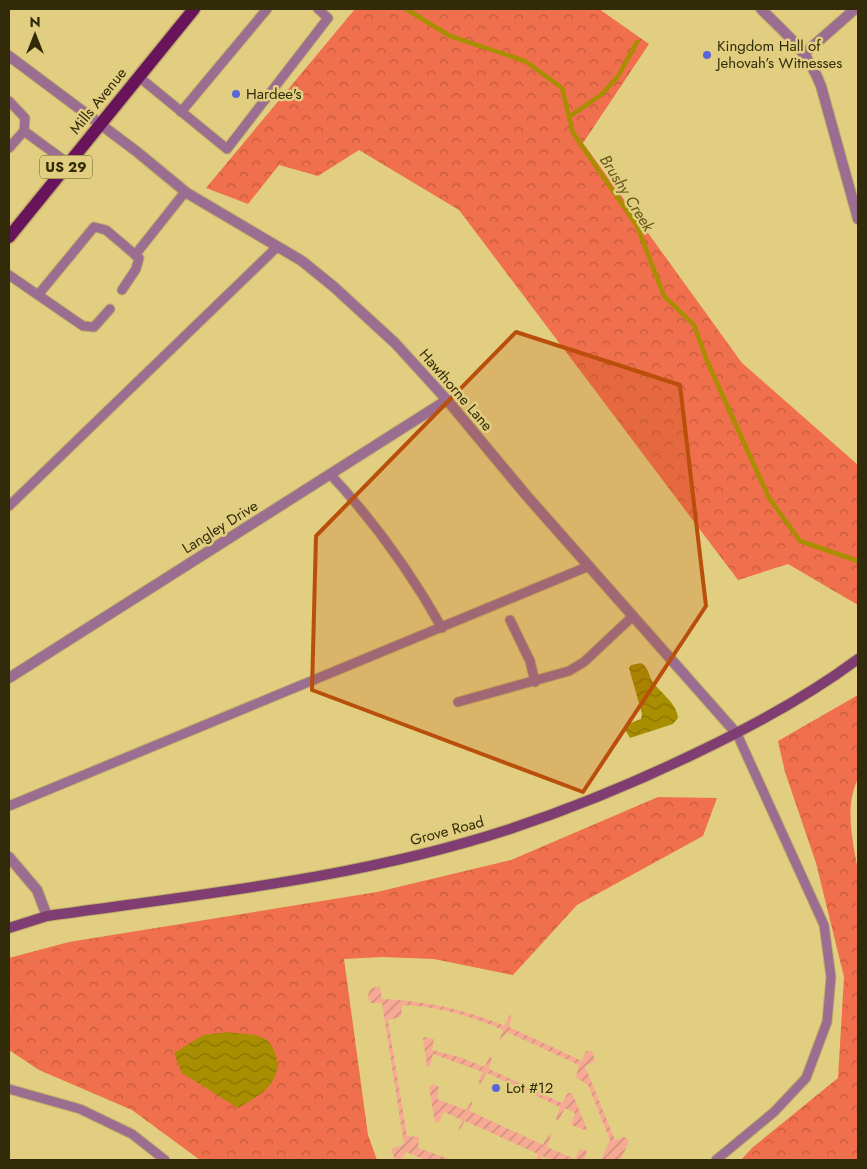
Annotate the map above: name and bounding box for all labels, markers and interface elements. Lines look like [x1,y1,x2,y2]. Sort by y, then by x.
north arrow [10,10,60,60]
text: N [29,12,41,32]
place label: Kingdom Hall of Jehovah’s Witnesses [715,35,842,74]
marker: Kingdom Hall of Jehovah’s Witnesses [701,49,713,61]
street label: Mills Avenue [64,63,132,139]
place label: Hardee's [246,83,301,105]
marker: Hardee's [230,88,242,100]
water label: Brushy Creek [594,150,660,237]
road number: US 29 [40,156,92,178]
street label: Hawthorne Lane [414,344,498,436]
street label: Langley Drive [178,495,262,559]
street label: Grove Road [408,811,486,851]
place label: Lot #12 [506,1077,553,1099]
marker: Lot #12 [490,1082,502,1094]

